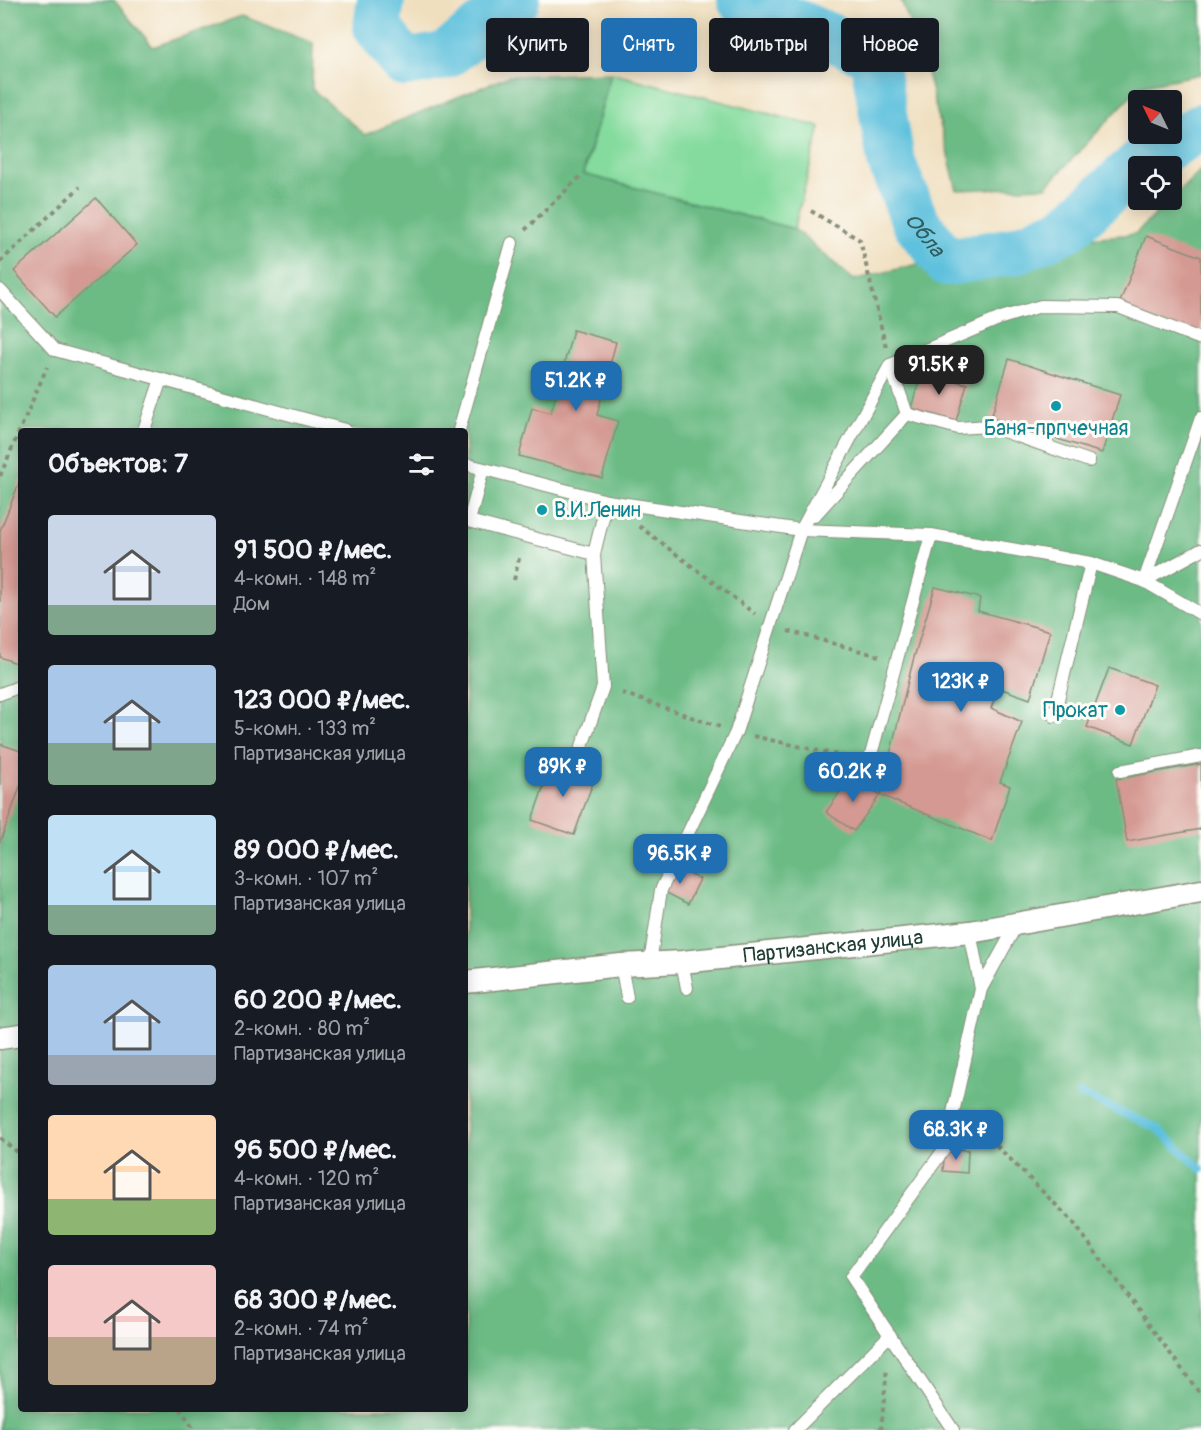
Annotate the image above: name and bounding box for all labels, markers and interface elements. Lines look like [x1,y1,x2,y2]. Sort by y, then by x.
chip: Купить [486,18,589,72]
chip: Снять [601,18,697,72]
chip: Фильтры [709,18,829,72]
chip: Новое [841,18,939,72]
north arrow [1128,90,1182,144]
map controls [1128,90,1182,210]
button: locate [1128,156,1182,210]
water label: Обла [898,209,952,264]
pin: 91.5K ₽ [884,345,994,396]
text: 91.5K ₽ [908,352,970,377]
pin: 51.2K ₽ [521,361,631,412]
text: 51.2K ₽ [545,368,607,393]
marker: Баня-прпчечная [1049,399,1063,413]
place label: Баня-прпчечная [984,415,1128,442]
text: Объектов: 7 [48,448,188,480]
icon: filters [405,448,438,481]
place label: В.И.Ленин [554,497,641,524]
marker: В.И.Ленин [535,503,549,517]
text: 91 500 ₽/мес. [234,534,392,566]
icon: home [96,539,168,611]
text: 4-комн. · 148 m² [234,566,376,591]
text: Дом [234,591,270,616]
pin: 123K ₽ [912,662,1010,713]
text: 123K ₽ [932,669,990,694]
text: 123 000 ₽/мес. [234,684,411,716]
icon: home [96,689,168,761]
place label: Прокат [1043,697,1108,724]
marker: Прокат [1113,703,1127,717]
text: 5-комн. · 133 m² [234,716,376,741]
text: Партизанская улица [234,741,406,766]
pin: 89K ₽ [521,747,605,798]
pin: 60.2K ₽ [798,752,908,803]
text: 89K ₽ [539,754,587,779]
text: 60.2K ₽ [818,759,888,784]
text: 89 000 ₽/мес. [234,834,399,866]
pin: 96.5K ₽ [625,834,735,885]
icon: home [96,839,168,911]
text: 96.5K ₽ [647,841,713,866]
text: 3-комн. · 107 m² [234,866,378,891]
text: Партизанская улица [234,891,406,916]
street label: Партизанская улица [742,924,924,970]
text: 60 200 ₽/мес. [234,984,402,1016]
icon: home [96,989,168,1061]
text: 2-комн. · 80 m² [234,1016,370,1041]
text: Партизанская улица [234,1041,406,1066]
pin: 68.3K ₽ [901,1110,1011,1161]
text: 68.3K ₽ [923,1117,989,1142]
text: 96 500 ₽/мес. [234,1134,397,1166]
icon: home [96,1139,168,1211]
text: 4-комн. · 120 m² [234,1166,379,1191]
text: Партизанская улица [234,1191,406,1216]
text: 68 300 ₽/мес. [234,1284,397,1316]
icon: home [96,1289,168,1361]
text: 2-комн. · 74 m² [234,1316,369,1341]
text: Партизанская улица [234,1341,406,1366]

